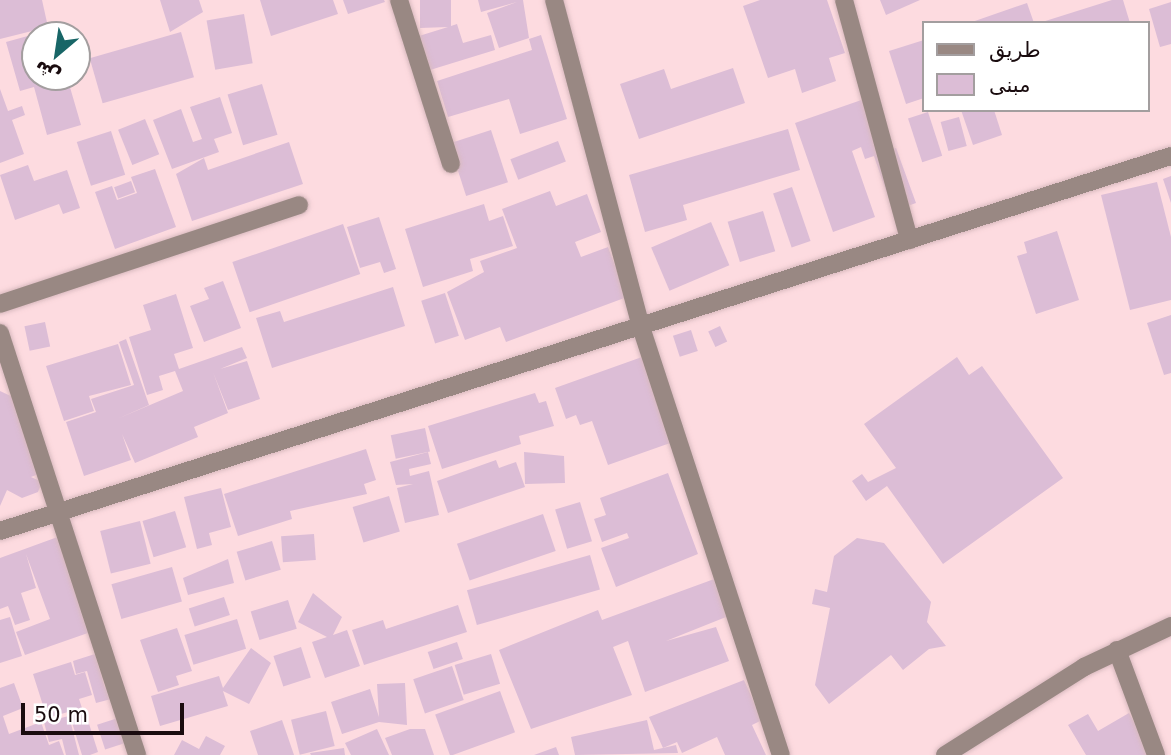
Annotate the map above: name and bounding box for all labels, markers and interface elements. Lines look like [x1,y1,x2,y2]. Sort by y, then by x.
north arrow [21,21,91,91]
legend [922,21,1150,112]
text: طريق [989,38,1041,62]
text: ش [30,57,64,89]
text: مبنى [989,73,1030,97]
scale bar [24,688,187,732]
text: 50 m [34,703,88,727]

